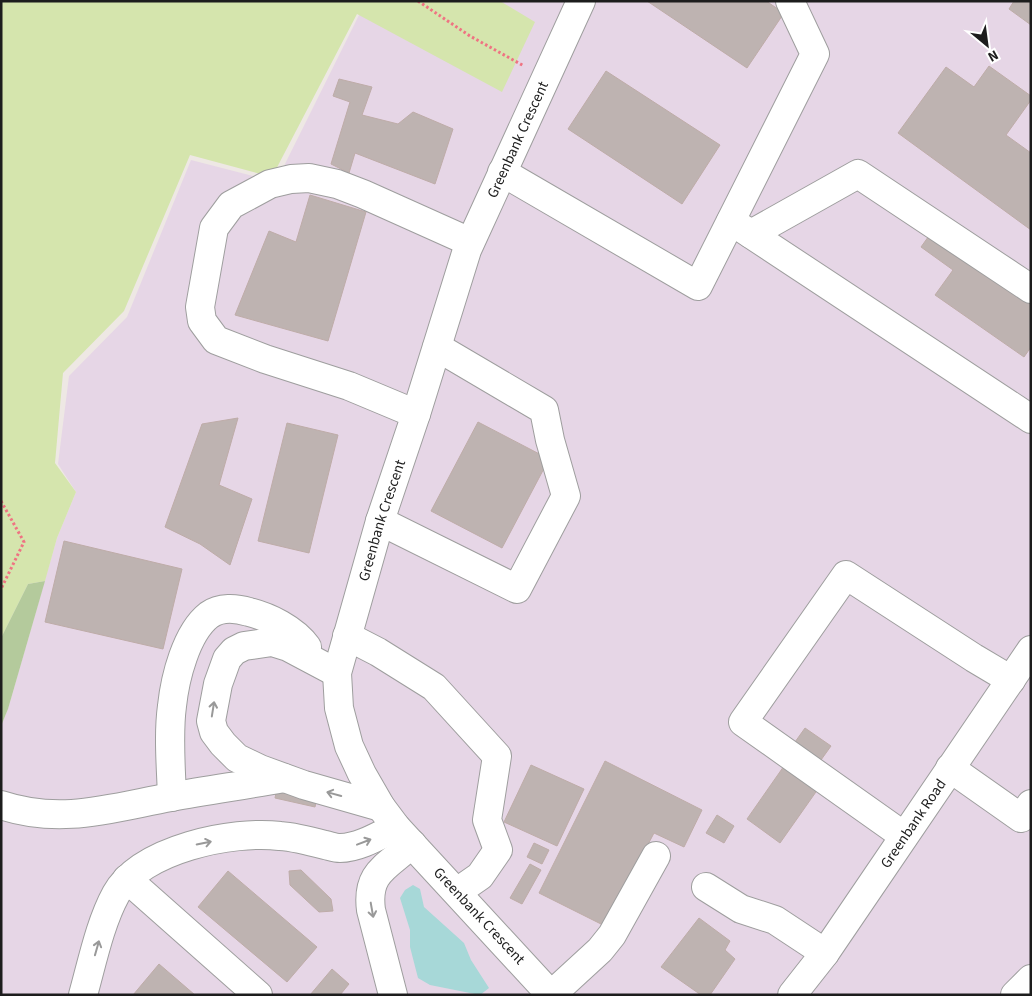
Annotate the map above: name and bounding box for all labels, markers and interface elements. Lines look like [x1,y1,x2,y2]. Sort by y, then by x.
north arrow [962,20,1012,70]
text: N [984,44,1002,66]
street label: Greenbank Crescent [482,78,553,201]
street label: Greenbank Crescent [353,457,410,584]
one-way arrow [208,701,218,717]
street label: Greenbank Road [875,775,951,872]
one-way arrow [326,789,342,798]
one-way arrow [196,837,212,847]
one-way arrow [356,837,371,846]
street label: Greenbank Crescent [428,863,530,969]
one-way arrow [367,901,377,917]
one-way arrow [92,940,102,956]

